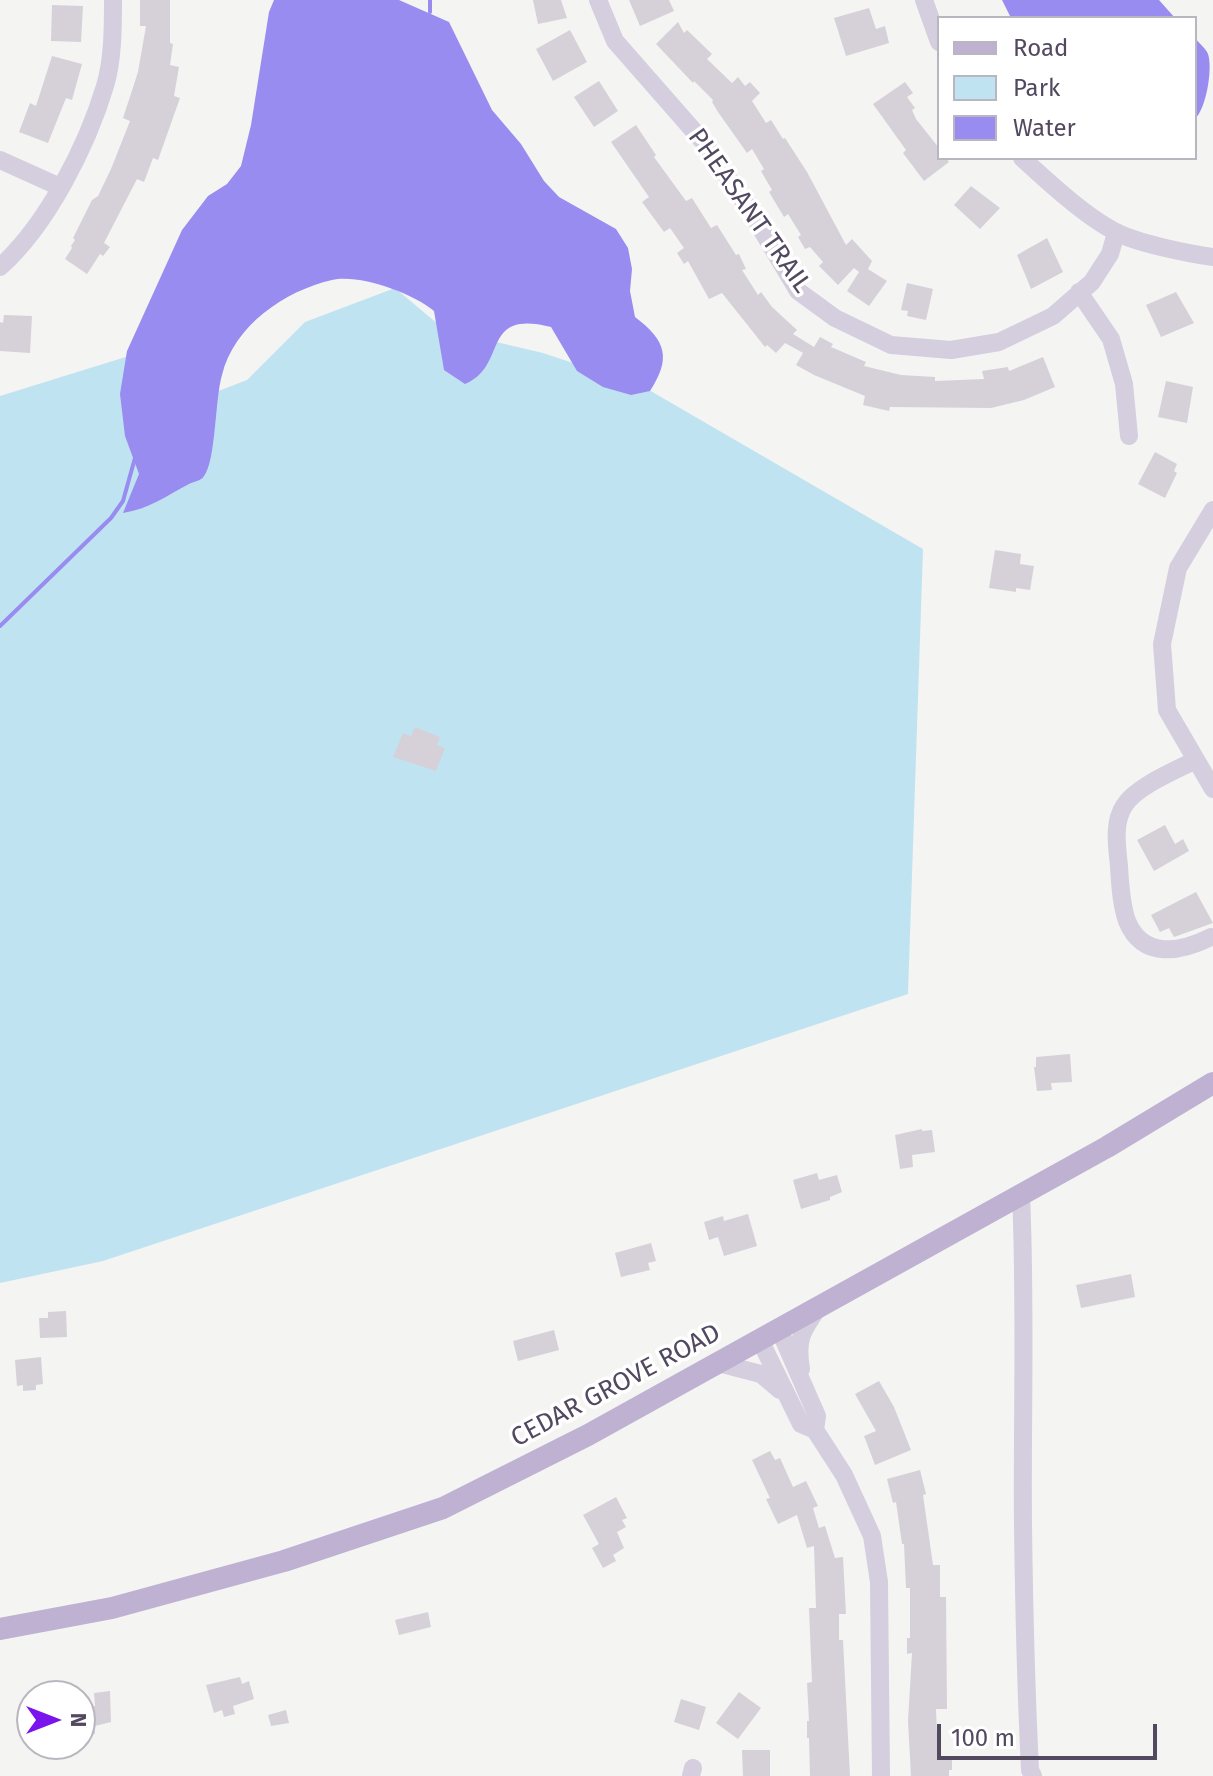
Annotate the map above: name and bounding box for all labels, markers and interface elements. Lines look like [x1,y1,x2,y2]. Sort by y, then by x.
legend [937,16,1197,160]
text: Road [1013,34,1068,62]
text: Park [1013,74,1060,102]
text: Water [1013,114,1076,142]
street label: PHEASANT TRAIL [681,123,817,299]
street label: CEDAR GROVE ROAD [506,1318,726,1454]
north arrow [16,1680,96,1760]
scale bar [941,1708,1161,1758]
text: N [65,1713,92,1727]
text: 100 m [951,1724,1015,1752]

